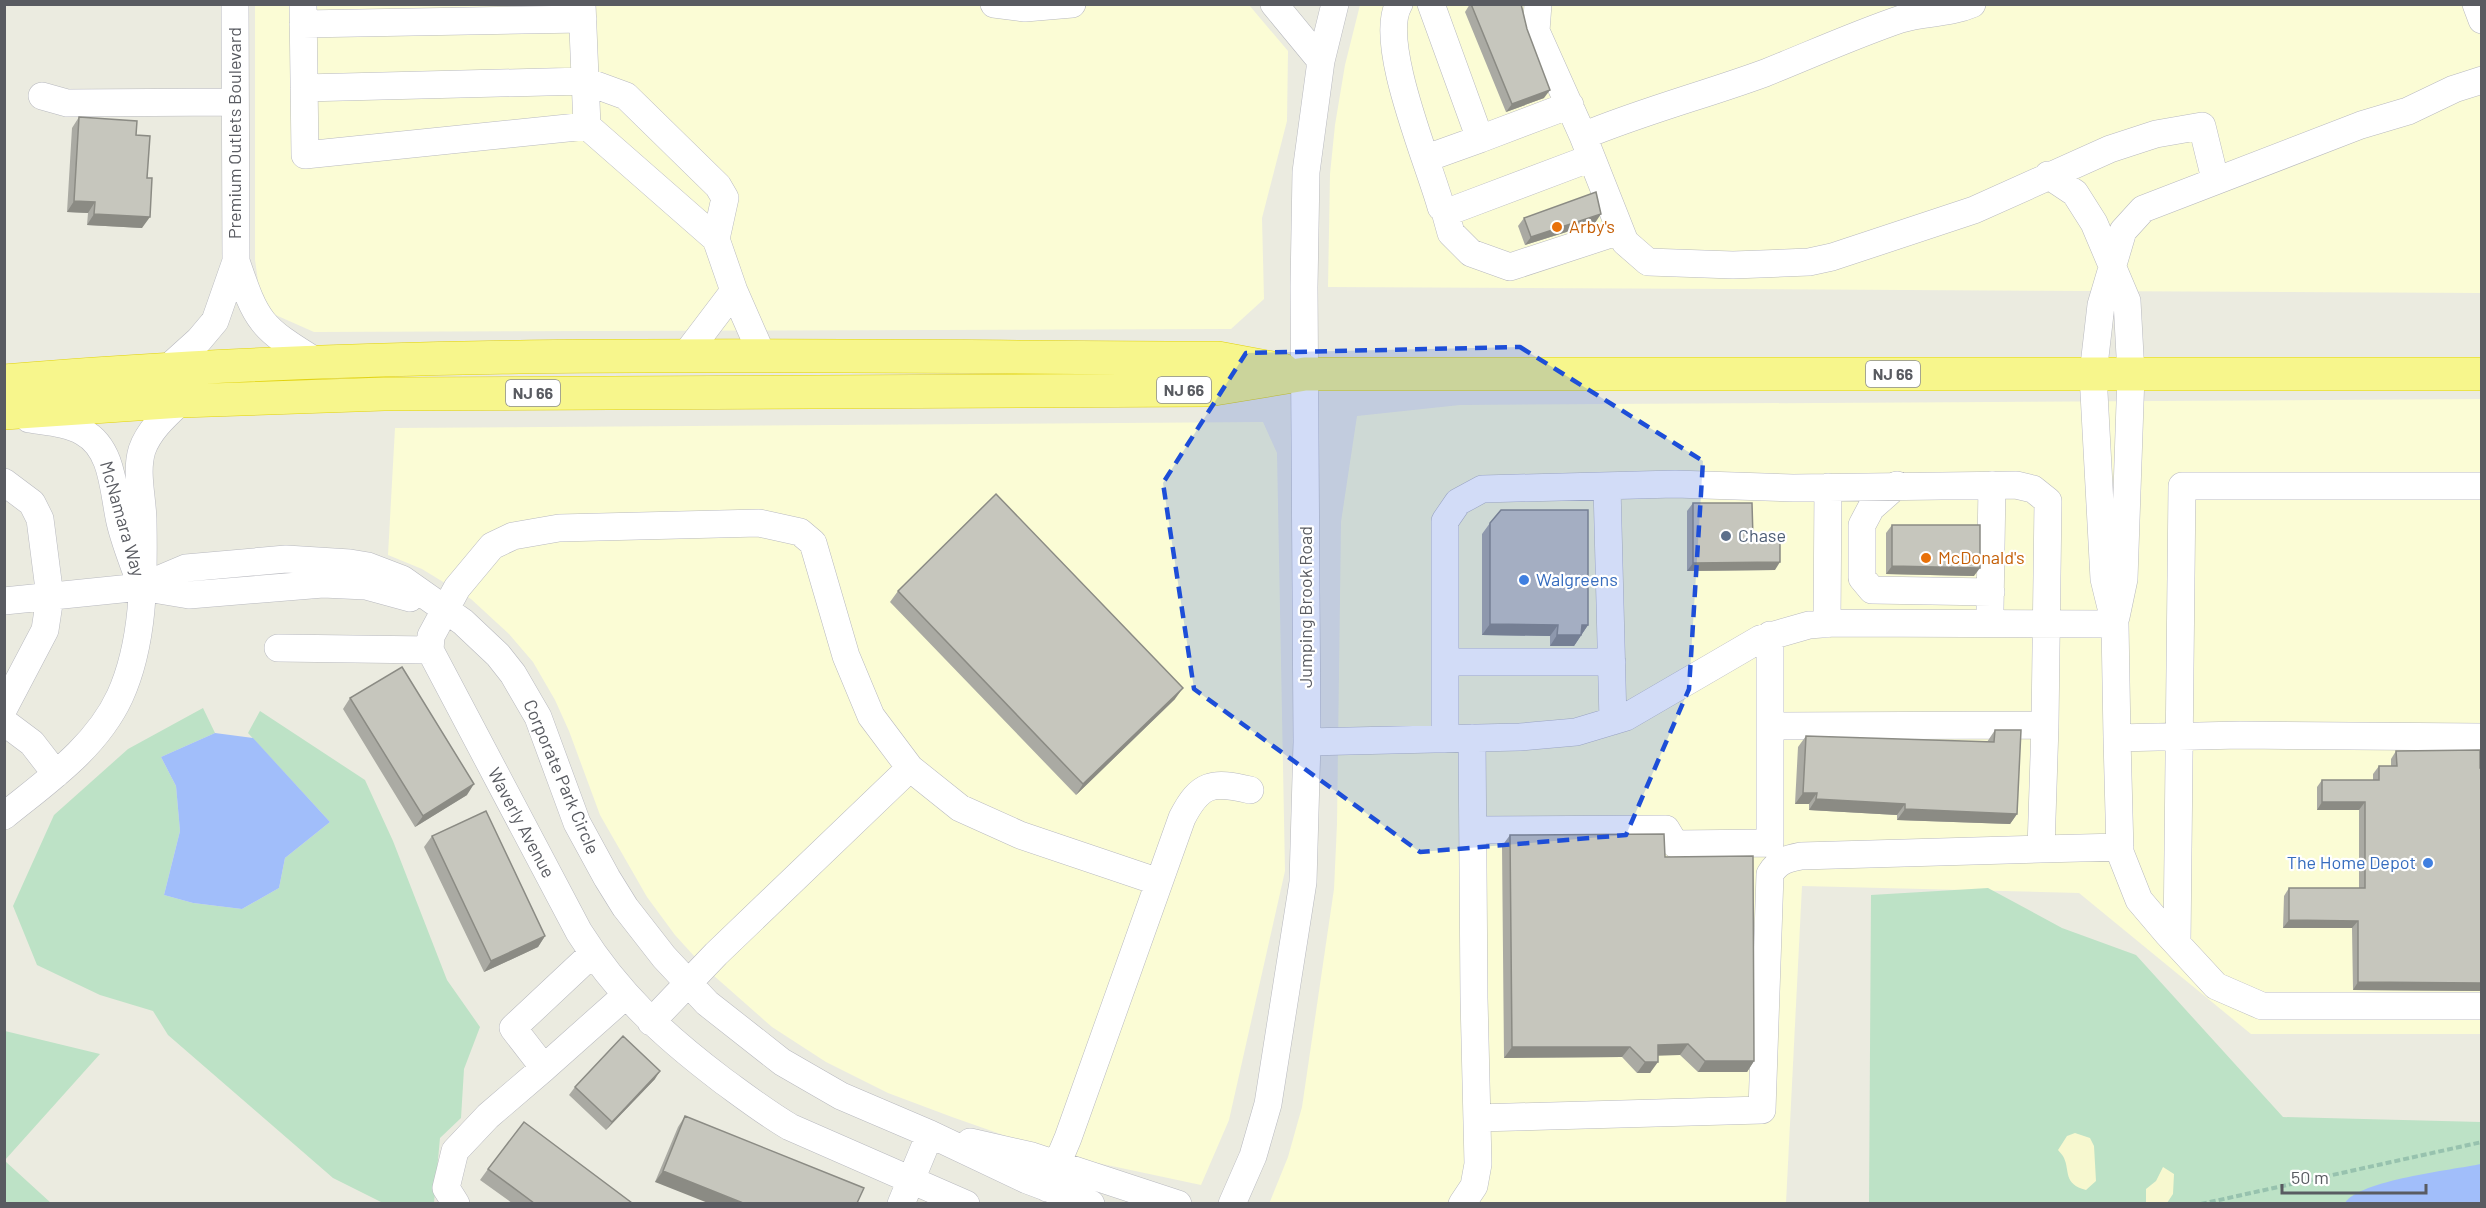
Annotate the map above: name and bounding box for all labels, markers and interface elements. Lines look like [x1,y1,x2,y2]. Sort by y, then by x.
street label: Premium Outlets Boulevard [223,27,245,239]
place label: Arby's [1569,215,1615,237]
marker: Arby's [1550,220,1564,234]
road number: NJ 66 [1866,361,1920,387]
road number: NJ 66 [1157,377,1211,403]
road number: NJ 66 [506,380,560,406]
street label: McNamara Way [96,458,150,579]
place label: Chase [1738,524,1786,546]
street label: Jumping Brook Road [1294,526,1316,688]
marker: Chase [1719,529,1733,543]
place label: McDonald's [1938,546,2025,568]
marker: McDonald's [1919,551,1933,565]
place label: Walgreens [1536,568,1618,590]
marker: Walgreens [1517,573,1531,587]
street label: Corporate Park Circle [519,696,604,857]
street label: Waverly Avenue [484,764,560,881]
place label: The Home Depot [2287,851,2416,873]
marker: The Home Depot [2421,856,2435,870]
scale bar [2282,1157,2426,1195]
text: 50 m [2291,1166,2329,1188]

